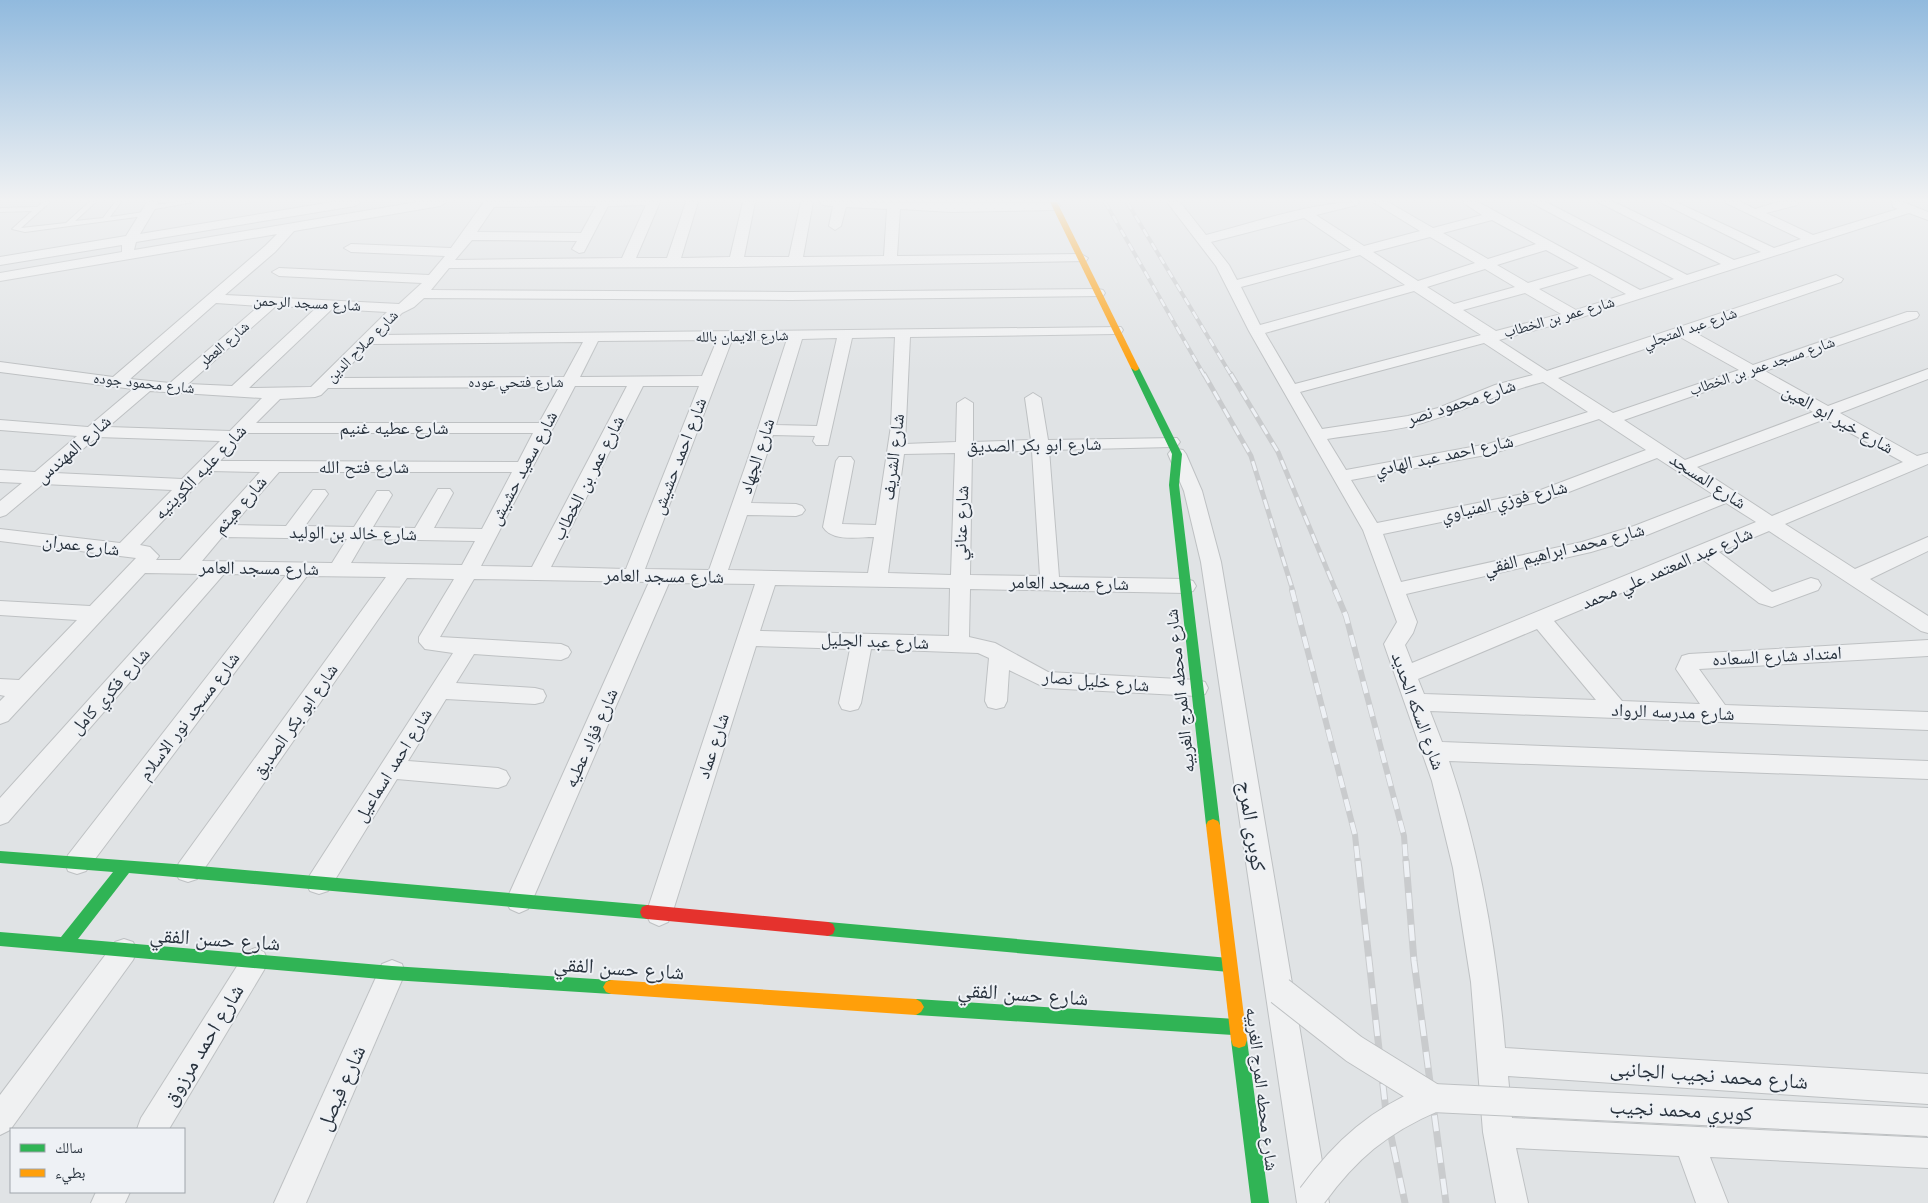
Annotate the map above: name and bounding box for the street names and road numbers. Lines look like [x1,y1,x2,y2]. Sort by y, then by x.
street label: شارع مسجد الرحمن [253,291,361,316]
street label: شارع عمر بن الخطاب [1501,293,1617,342]
street label: شارع عبد المتجلي [1641,304,1740,355]
street label: شارع صلاح الدين [322,306,403,387]
street label: شارع العطر [194,317,254,372]
street label: شارع الايمان بالله [695,326,789,347]
street label: شارع مسجد عمر بن الخطاب [1687,333,1838,400]
street label: شارع محمود جوده [92,369,196,398]
street label: شارع فتحي عوده [468,373,564,394]
street label: شارع محمود نصر [1403,374,1518,430]
street label: شارع خير ابو العين [1778,379,1898,459]
street label: شارع احمد حشيش [647,394,711,518]
street label: شارع سعيد حشيش [484,407,562,529]
street label: شارع المهندس [31,410,115,488]
street label: شارع عمر بن الخطاب [547,412,629,544]
street label: شارع الشريف [877,412,909,502]
street label: شارع الجهاد [734,416,780,496]
street label: شارع عطيه غنيم [339,417,449,440]
street label: شارع عليه الكويتيه [149,420,251,524]
street label: شارع احمد عبد الهادي [1373,430,1516,484]
street label: شارع ابو بكر الصديق [966,433,1102,457]
street label: شارع المسجد [1666,448,1750,514]
street label: شارع فتح الله [319,456,409,479]
street label: شارع هيثم [209,471,272,540]
street label: شارع فوزي المنياوي [1439,476,1570,530]
street label: شارع عناني [949,485,977,561]
street label: شارع محمد ابراهيم الفقي [1481,518,1648,583]
street label: شارع خالد بن الوليد [289,521,417,545]
street label: شارع عبد المعتمد علي محمد [1578,522,1757,617]
street label: شارع عمران [41,529,121,561]
street label: شارع مسجد العامر [198,556,319,580]
street label: شارع مسجد العامر [603,564,724,588]
street label: شارع مسجد العامر [1008,571,1129,595]
street label: شارع محطه المرج الغربيه [1160,608,1201,774]
street label: شارع عبد الجليل [821,628,929,654]
street label: امتداد شارع السعاده [1712,642,1842,670]
street label: شارع فكري كامل [65,643,157,741]
street label: شارع مسجد نور الاسلام [134,648,245,785]
street label: شارع السكه الحديد [1387,649,1449,773]
street label: شارع ابو بكر الصديق [247,659,343,783]
street label: شارع خليل نصار [1041,665,1150,697]
street label: شارع فؤاد عطيه [559,685,623,791]
street label: شارع مدرسه الرواد [1611,699,1735,725]
street label: شارع احمد اسماعيل [349,704,437,826]
street label: شارع عماد [692,710,734,782]
street label: كوبرى المرج [1232,779,1272,873]
street label: شارع حسن الفقي [149,921,281,960]
street label: شارع حسن الفقي [553,950,685,989]
street label: شارع حسن الفقي [957,976,1089,1015]
street label: شارع احمد مرزوق [156,979,250,1111]
street label: شارع محطه المرج الغربيه [1240,1006,1283,1172]
street label: شارع فيصل [311,1041,371,1135]
street label: شارع محمد نجيب الجانبى [1609,1055,1809,1095]
street label: كوبري محمد نجيب [1608,1093,1754,1130]

